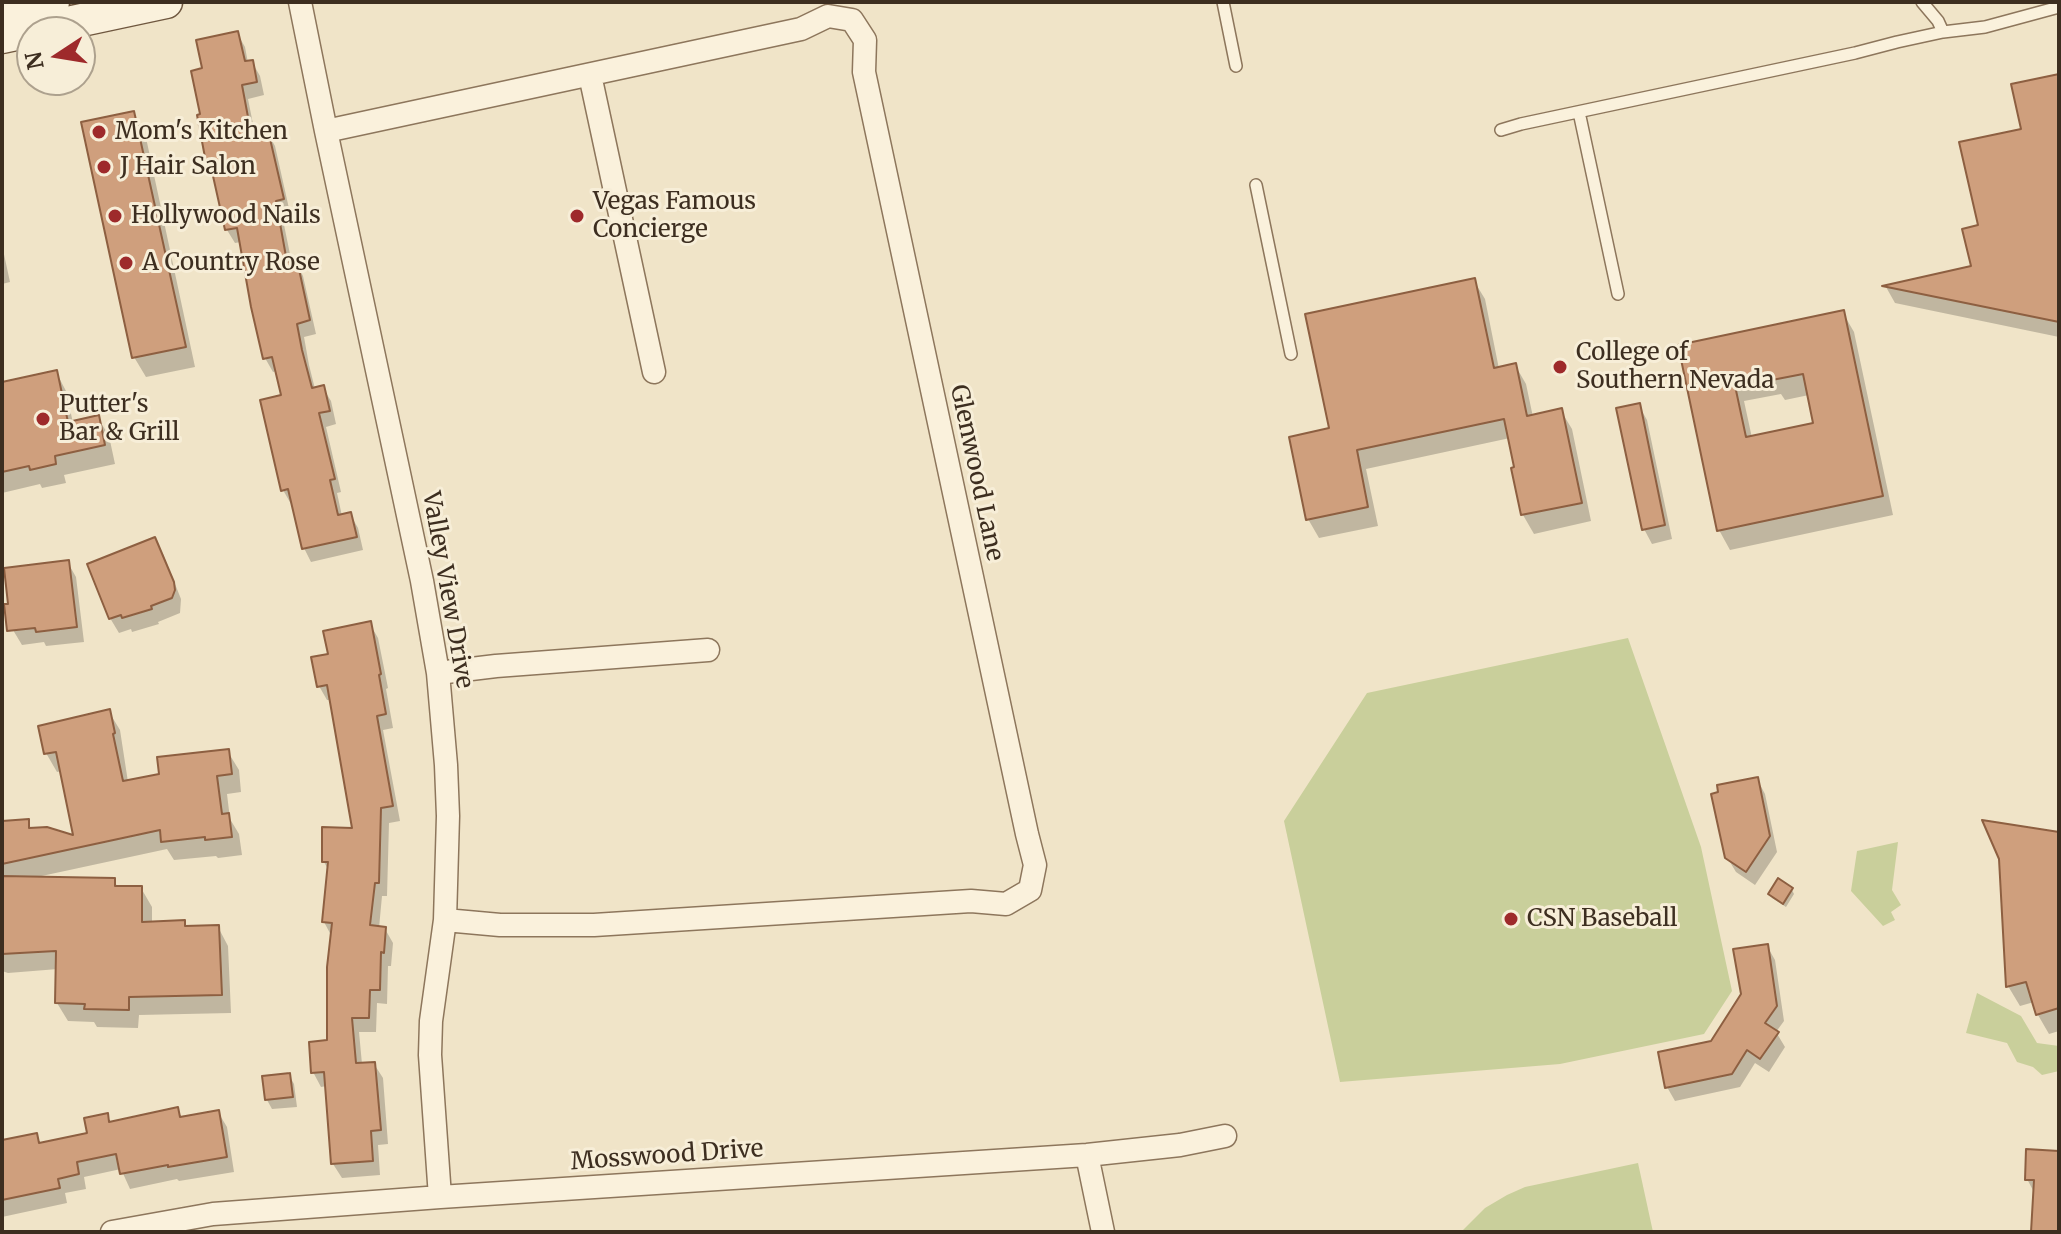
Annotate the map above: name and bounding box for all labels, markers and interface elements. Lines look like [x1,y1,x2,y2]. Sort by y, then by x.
north arrow [16,16,96,96]
text: N [19,49,50,72]
place label: Mom's Kitchen [115,118,288,146]
marker: Mom's Kitchen [90,123,108,141]
place label: J Hair Salon [120,153,256,181]
marker: J Hair Salon [95,158,113,176]
place label: Vegas Famous Concierge [593,188,756,244]
place label: Hollywood Nails [131,202,321,230]
marker: Hollywood Nails [106,207,124,225]
marker: Vegas Famous Concierge [568,207,586,225]
place label: A Country Rose [142,249,320,277]
marker: A Country Rose [117,254,135,272]
place label: College of Southern Nevada [1576,339,1774,395]
marker: College of Southern Nevada [1551,358,1569,376]
street label: Glenwood Lane [943,382,1009,564]
place label: Putter's Bar & Grill [59,391,179,447]
marker: Putter's Bar & Grill [34,410,52,428]
street label: Valley View Drive [416,489,478,691]
place label: CSN Baseball [1527,905,1677,933]
marker: CSN Baseball [1502,910,1520,928]
street label: Mosswood Drive [570,1135,764,1177]

